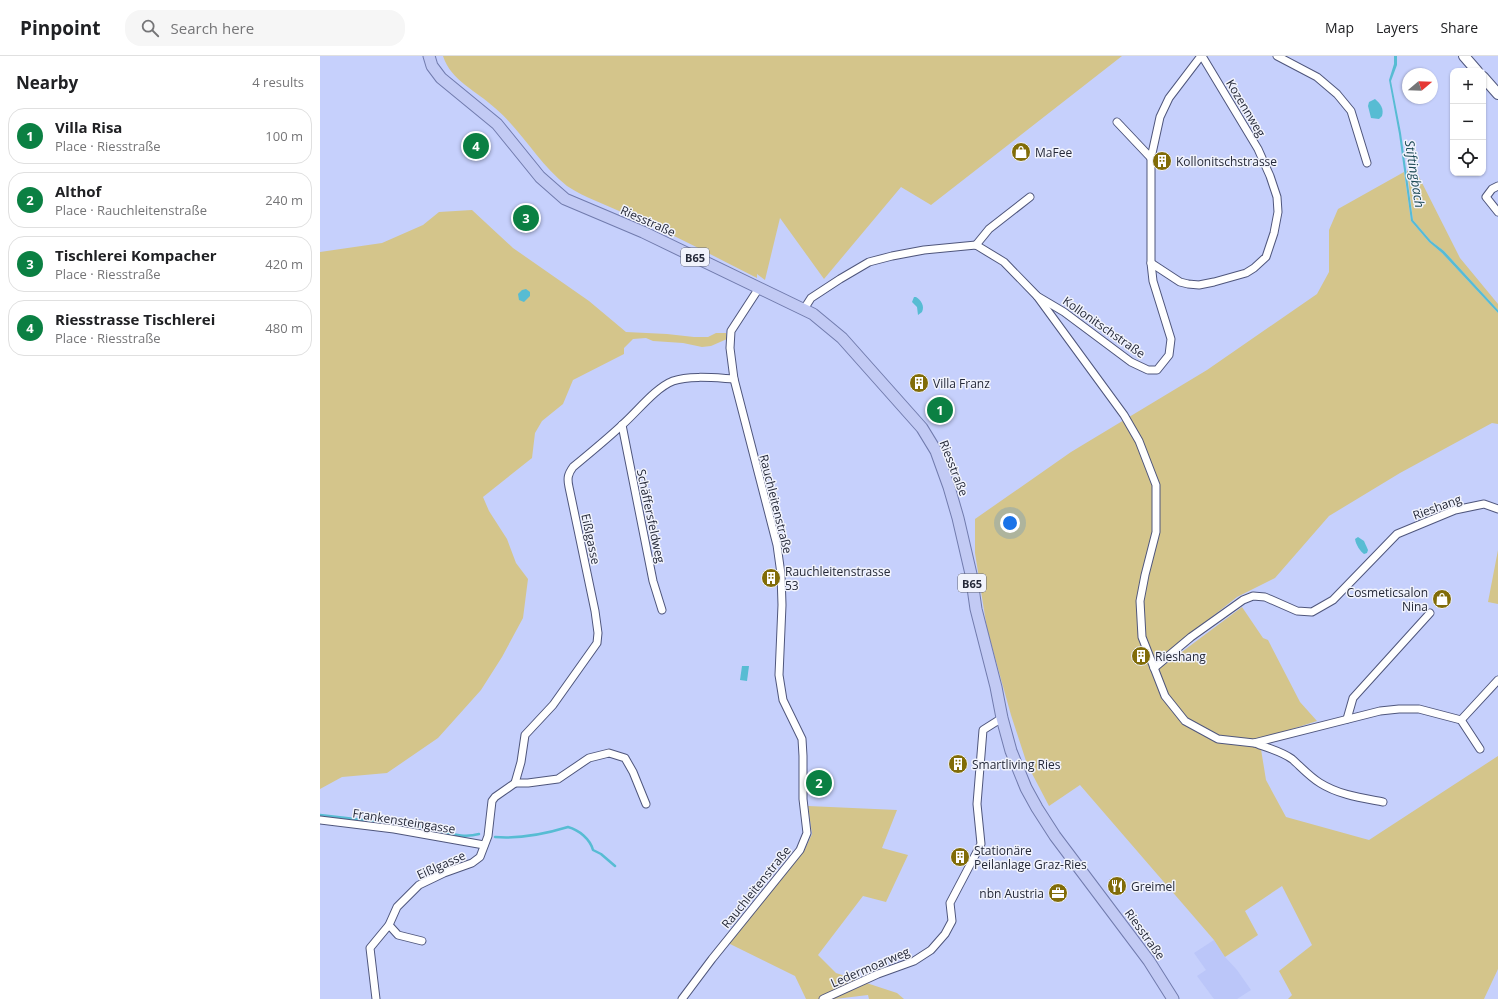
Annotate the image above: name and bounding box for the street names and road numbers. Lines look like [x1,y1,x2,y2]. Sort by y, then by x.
street label: Kozennweg [1222,76,1270,140]
street label: Riesstraße [618,201,678,241]
road number: B65 [681,248,709,266]
street label: Kollonitschstraße [1059,292,1149,362]
street label: Riesstraße [936,438,973,499]
street label: Rauchleitenstraße [755,453,797,556]
street label: Schäffersfeldweg [633,468,669,565]
street label: Rieshang [1410,490,1464,524]
street label: Eißlgasse [577,512,605,566]
road number: B65 [958,574,986,592]
street label: Frankensteingasse [351,804,457,838]
street label: Rauchleitenstraße [717,842,795,932]
street label: Eißlgasse [414,847,468,883]
street label: Riesstraße [1121,905,1169,963]
street label: Ledermoarweg [828,942,913,991]

